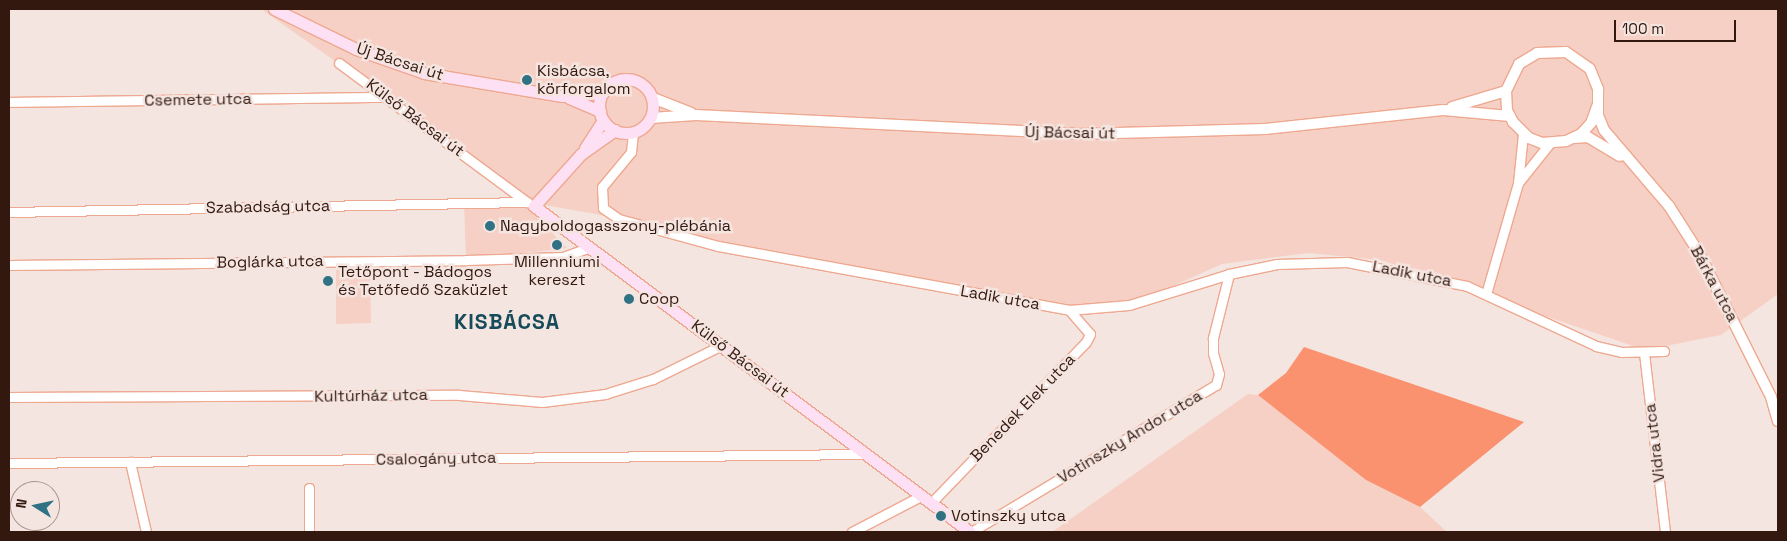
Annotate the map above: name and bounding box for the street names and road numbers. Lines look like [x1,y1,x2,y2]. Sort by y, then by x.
street label: Új Bácsai út [354,39,446,85]
street label: Külső Bácsai út [362,75,468,161]
street label: Csemete utca [144,89,252,111]
street label: Új Bácsai út [1025,123,1115,143]
street label: Szabadság utca [206,196,330,218]
street label: Bárka utca [1686,243,1742,325]
street label: Boglárka utca [216,251,324,273]
street label: Ladik utca [1371,257,1453,291]
street label: Ladik utca [959,282,1041,314]
street label: Külső Bácsai út [687,316,793,402]
street label: Benedek Elek utca [967,350,1079,466]
street label: Kultúrház utca [314,385,428,407]
street label: Votinszky Andor utca [1054,386,1206,488]
street label: Vidra utca [1641,403,1669,483]
street label: Csalogány utca [376,448,496,470]

